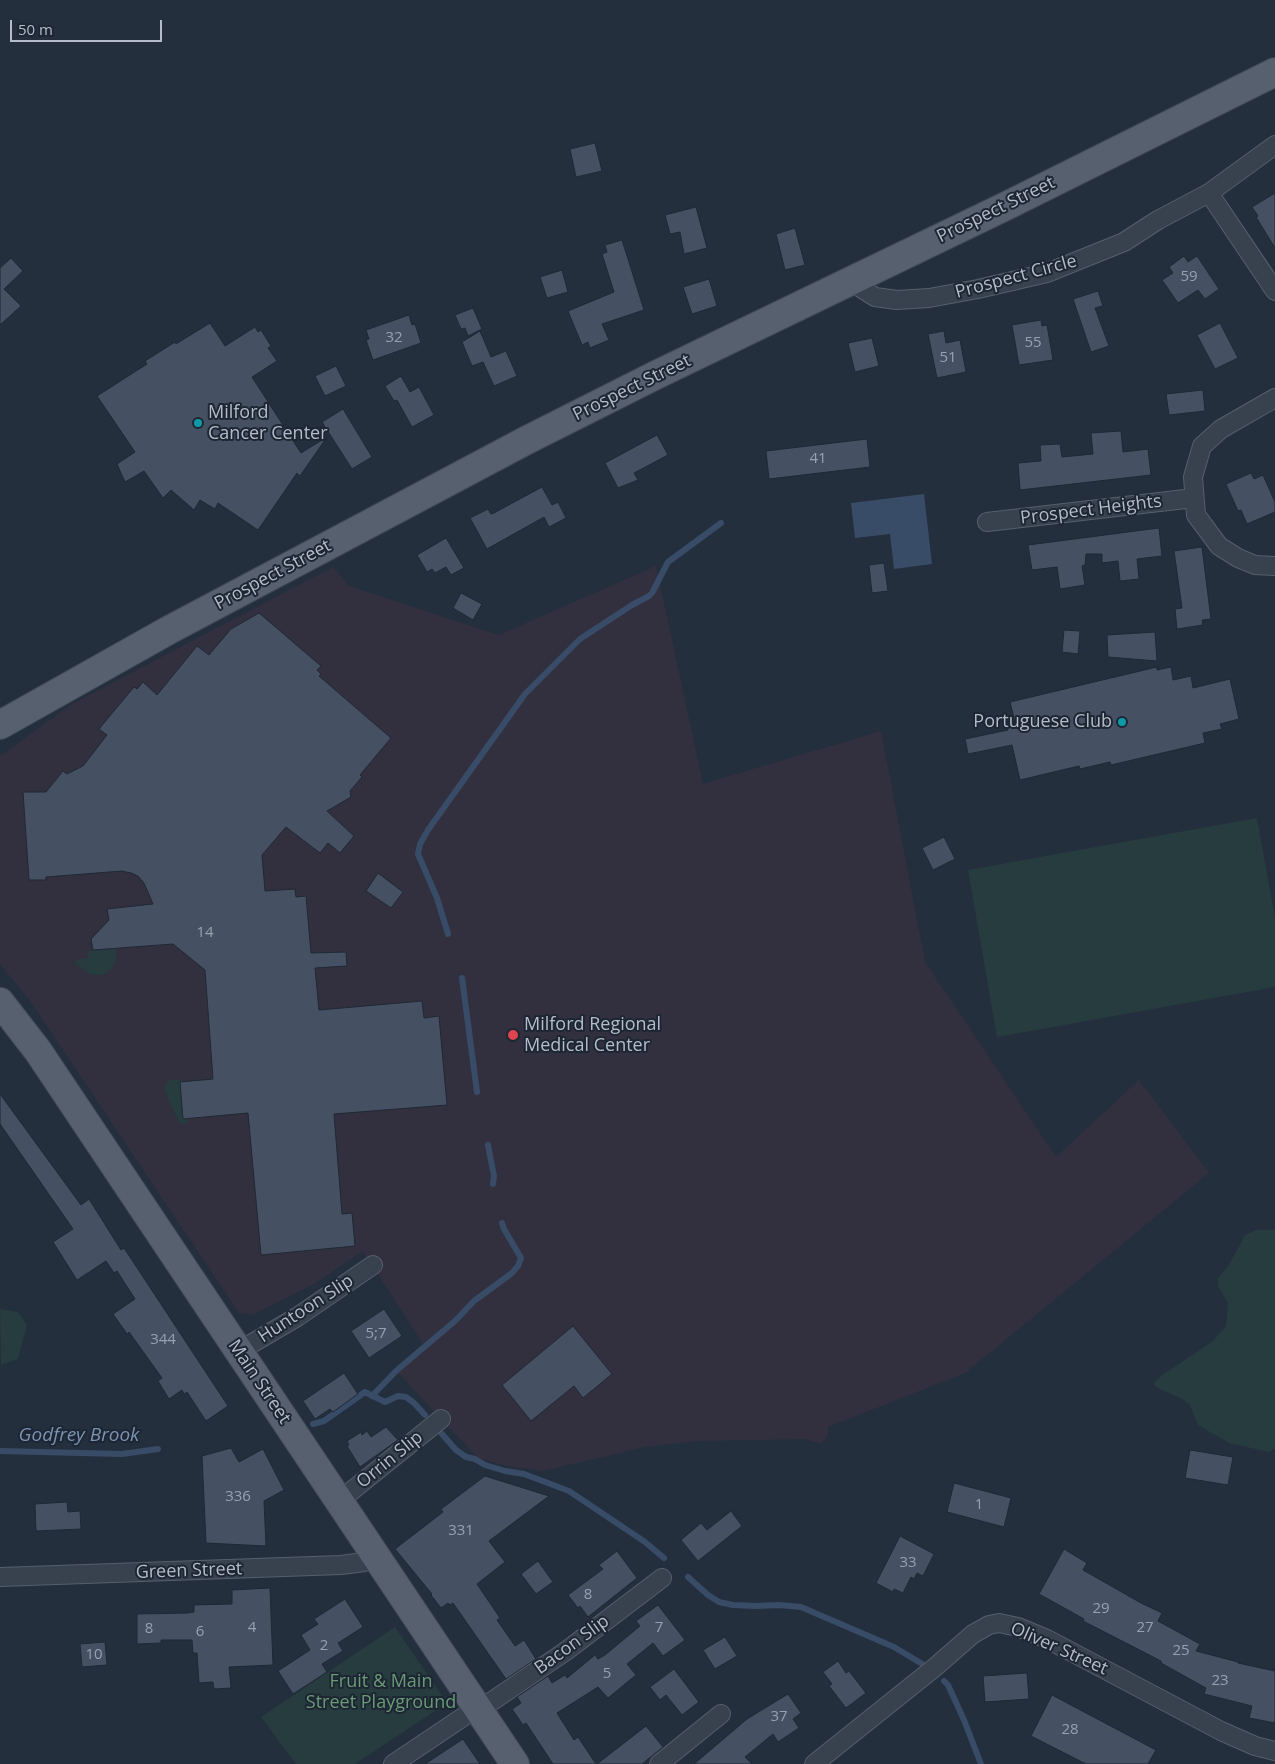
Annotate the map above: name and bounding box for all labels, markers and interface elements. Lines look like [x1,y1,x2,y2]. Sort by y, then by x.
scale bar [12,10,165,42]
text: 50 m [18,19,53,39]
street label: Prospect Street [933,172,1059,248]
street label: Prospect Circle [953,250,1079,304]
house number: 59 [1180,268,1198,286]
house number: 32 [385,329,403,347]
house number: 55 [1024,334,1042,352]
house number: 51 [939,349,957,367]
street label: Prospect Street [569,350,695,426]
place label: Milford Cancer Center [208,402,328,444]
marker: Milford Cancer Center [192,417,204,429]
house number: 41 [809,450,827,468]
street label: Prospect Heights [1019,491,1163,529]
street label: Prospect Street [211,535,335,615]
place label: Portuguese Club [973,711,1112,733]
marker: Portuguese Club [1116,716,1128,728]
house number: 14 [196,924,214,942]
place label: Milford Regional Medical Center [524,1014,661,1056]
marker: Milford Regional Medical Center [506,1028,520,1042]
street label: Huntoon Slip [254,1270,358,1348]
house number: 5;7 [365,1325,387,1343]
house number: 344 [150,1331,176,1349]
street label: Main Street [223,1336,295,1428]
water label: Godfrey Brook [19,1425,139,1447]
street label: Orrin Slip [353,1427,427,1493]
house number: 336 [225,1488,251,1506]
house number: 1 [975,1496,983,1514]
house number: 331 [448,1522,474,1540]
house number: 33 [899,1554,917,1572]
street label: Green Street [135,1558,243,1584]
house number: 8 [584,1586,592,1604]
house number: 29 [1092,1600,1110,1618]
street label: Bacon Slip [531,1611,613,1679]
street label: Oliver Street [1007,1618,1111,1680]
house number: 4 [248,1619,256,1637]
house number: 7 [655,1619,663,1637]
house number: 27 [1136,1619,1154,1637]
house number: 8 [145,1620,153,1638]
house number: 6 [196,1623,204,1641]
house number: 2 [320,1637,328,1655]
house number: 25 [1172,1642,1190,1660]
house number: 10 [85,1646,103,1664]
house number: 5 [603,1665,611,1683]
park label: Fruit & Main Street Playground [306,1671,456,1714]
house number: 23 [1211,1672,1229,1690]
house number: 37 [770,1708,788,1726]
house number: 28 [1061,1721,1079,1739]

